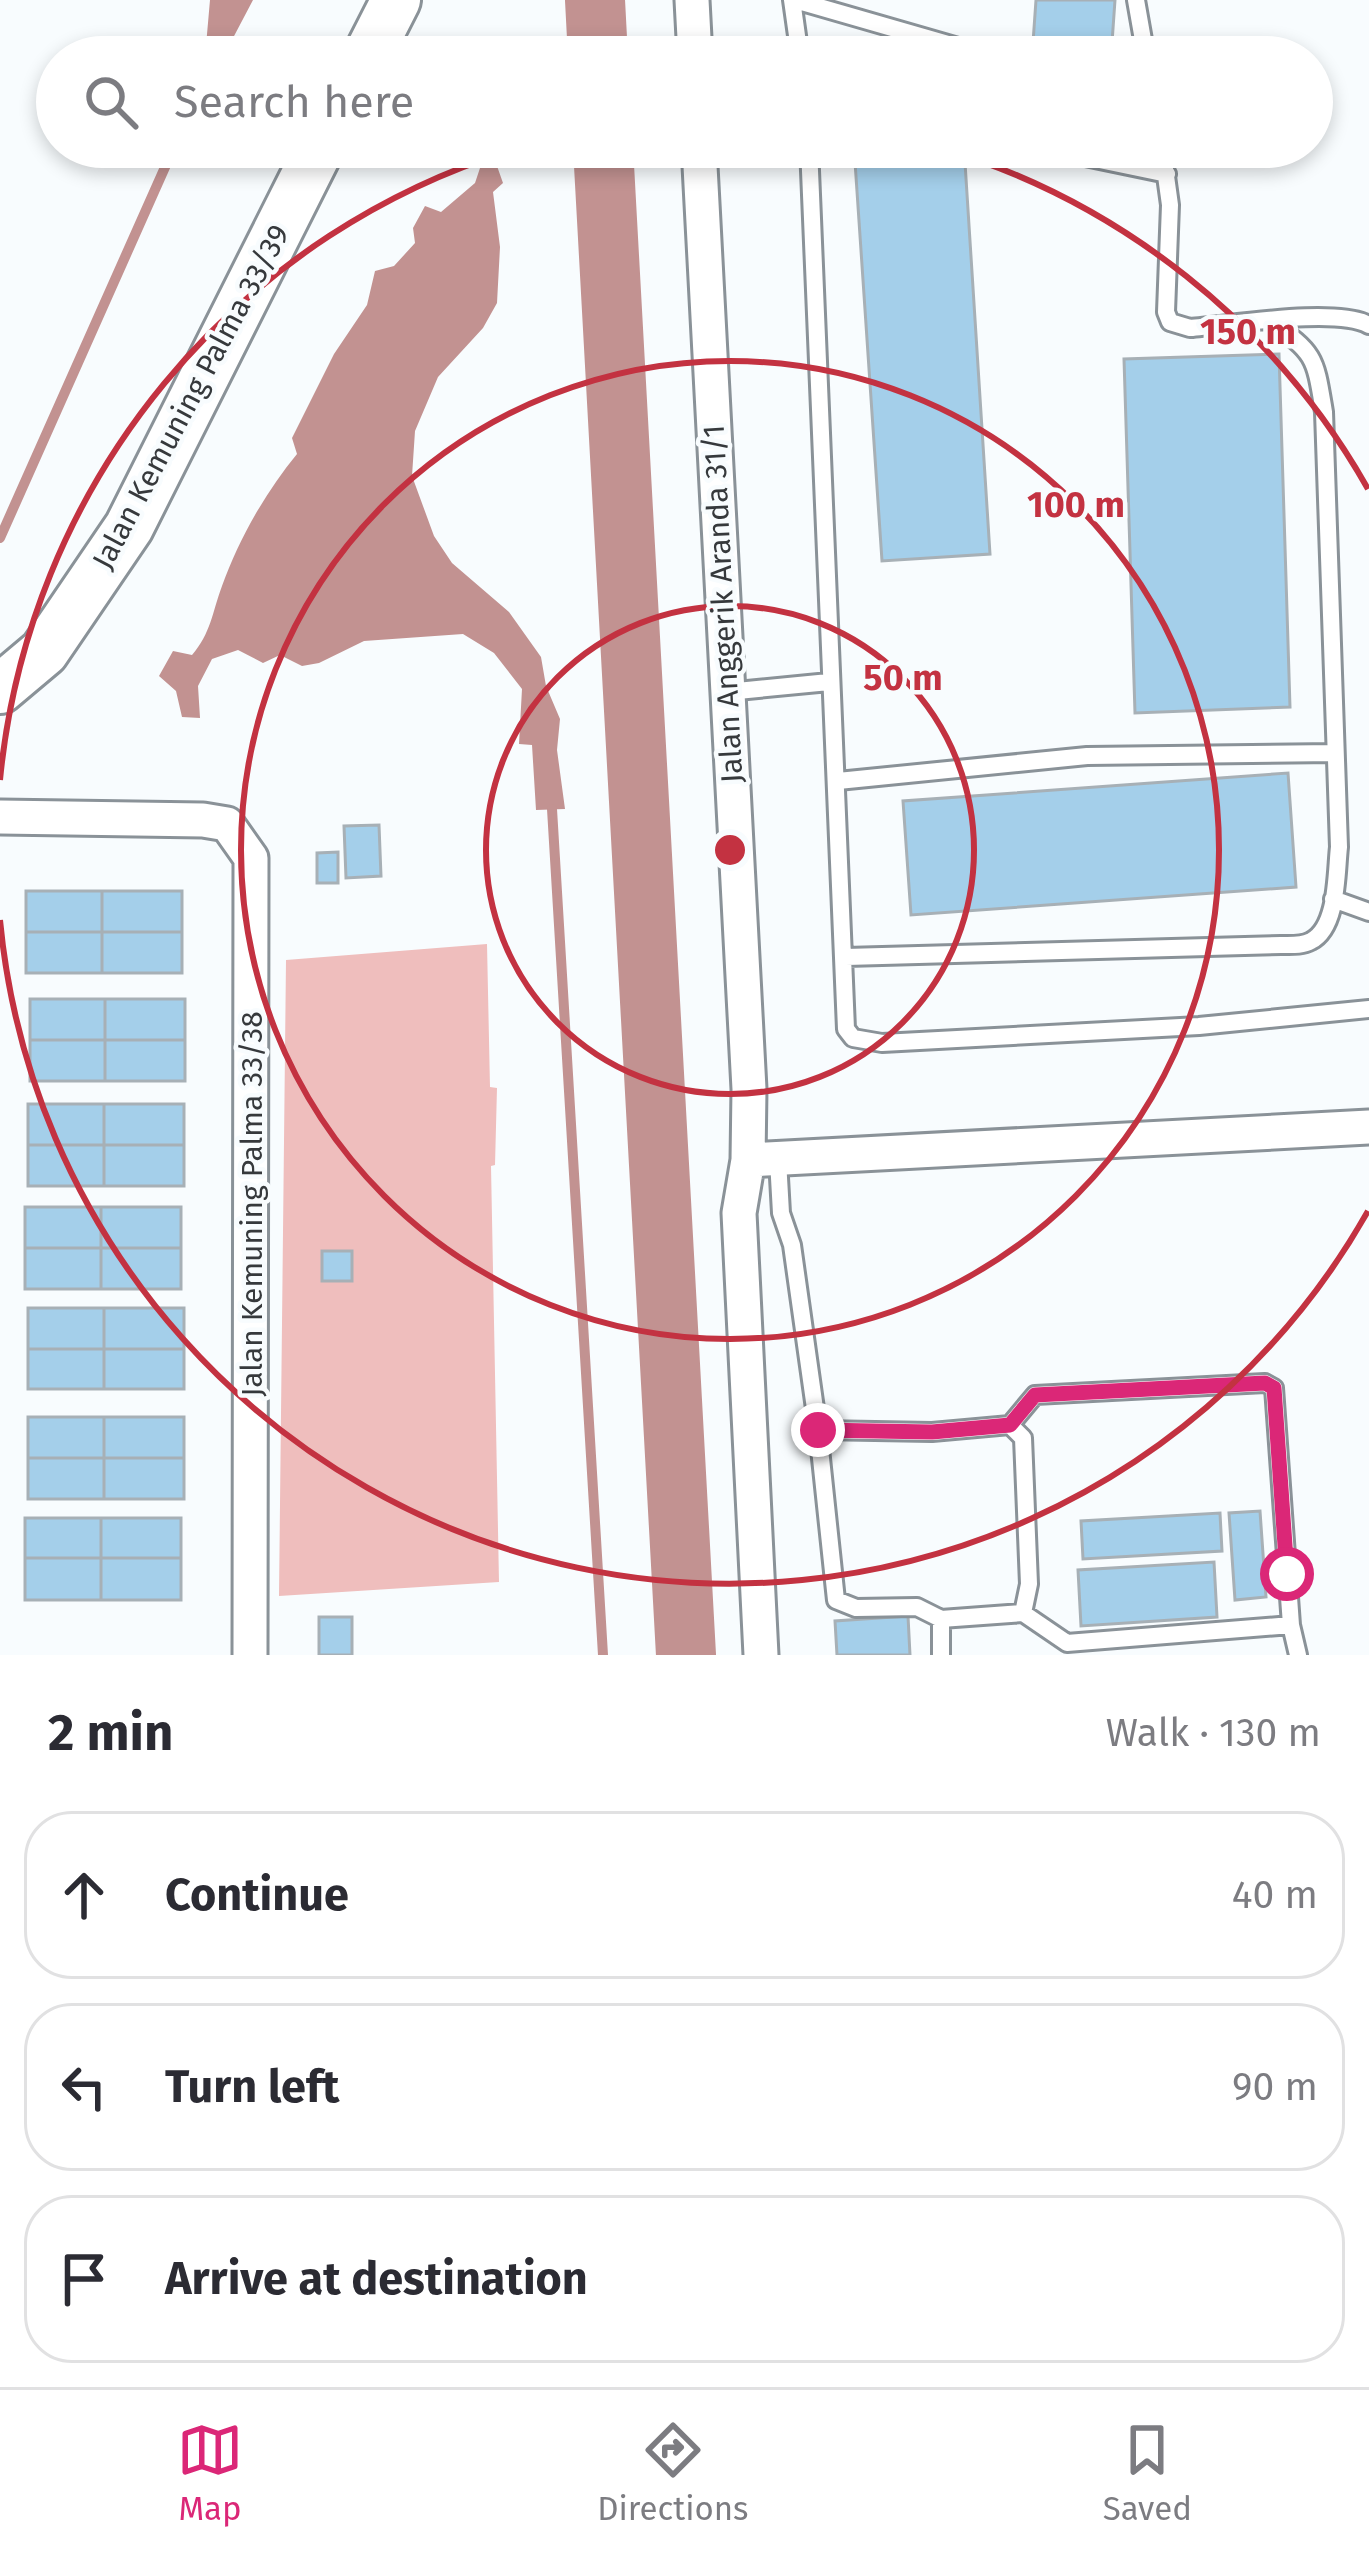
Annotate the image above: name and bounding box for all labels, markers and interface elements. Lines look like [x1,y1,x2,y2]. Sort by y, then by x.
search box [36,36,1333,168]
icon: search [78,69,144,135]
text: Search here [174,75,414,129]
street label: Jalan Kemuning Palma 33/39 [85,219,297,575]
text: 150 m [1200,310,1296,354]
street label: Jalan Anggerik Aranda 31/1 [696,424,750,784]
text: 100 m [1027,483,1125,527]
text: 50 m [863,656,943,700]
centre of rings [709,829,751,871]
street label: Jalan Kemuning Palma 33/38 [234,1011,270,1397]
route end [791,1403,845,1457]
route start [1260,1547,1314,1601]
text: 2 min [48,1702,173,1764]
text: Walk · 130 m [1106,1710,1321,1756]
icon: ahead [51,1862,117,1928]
text: Continue [165,1868,349,1922]
text: 40 m [1232,1872,1318,1918]
icon: left [51,2054,117,2120]
text: Turn left [165,2060,339,2114]
text: 90 m [1232,2064,1318,2110]
icon: arrive [51,2246,117,2312]
text: Arrive at destination [165,2252,588,2306]
tab: Map [177,2417,243,2529]
tab: Directions [597,2417,749,2529]
tab: Saved [1103,2417,1192,2529]

